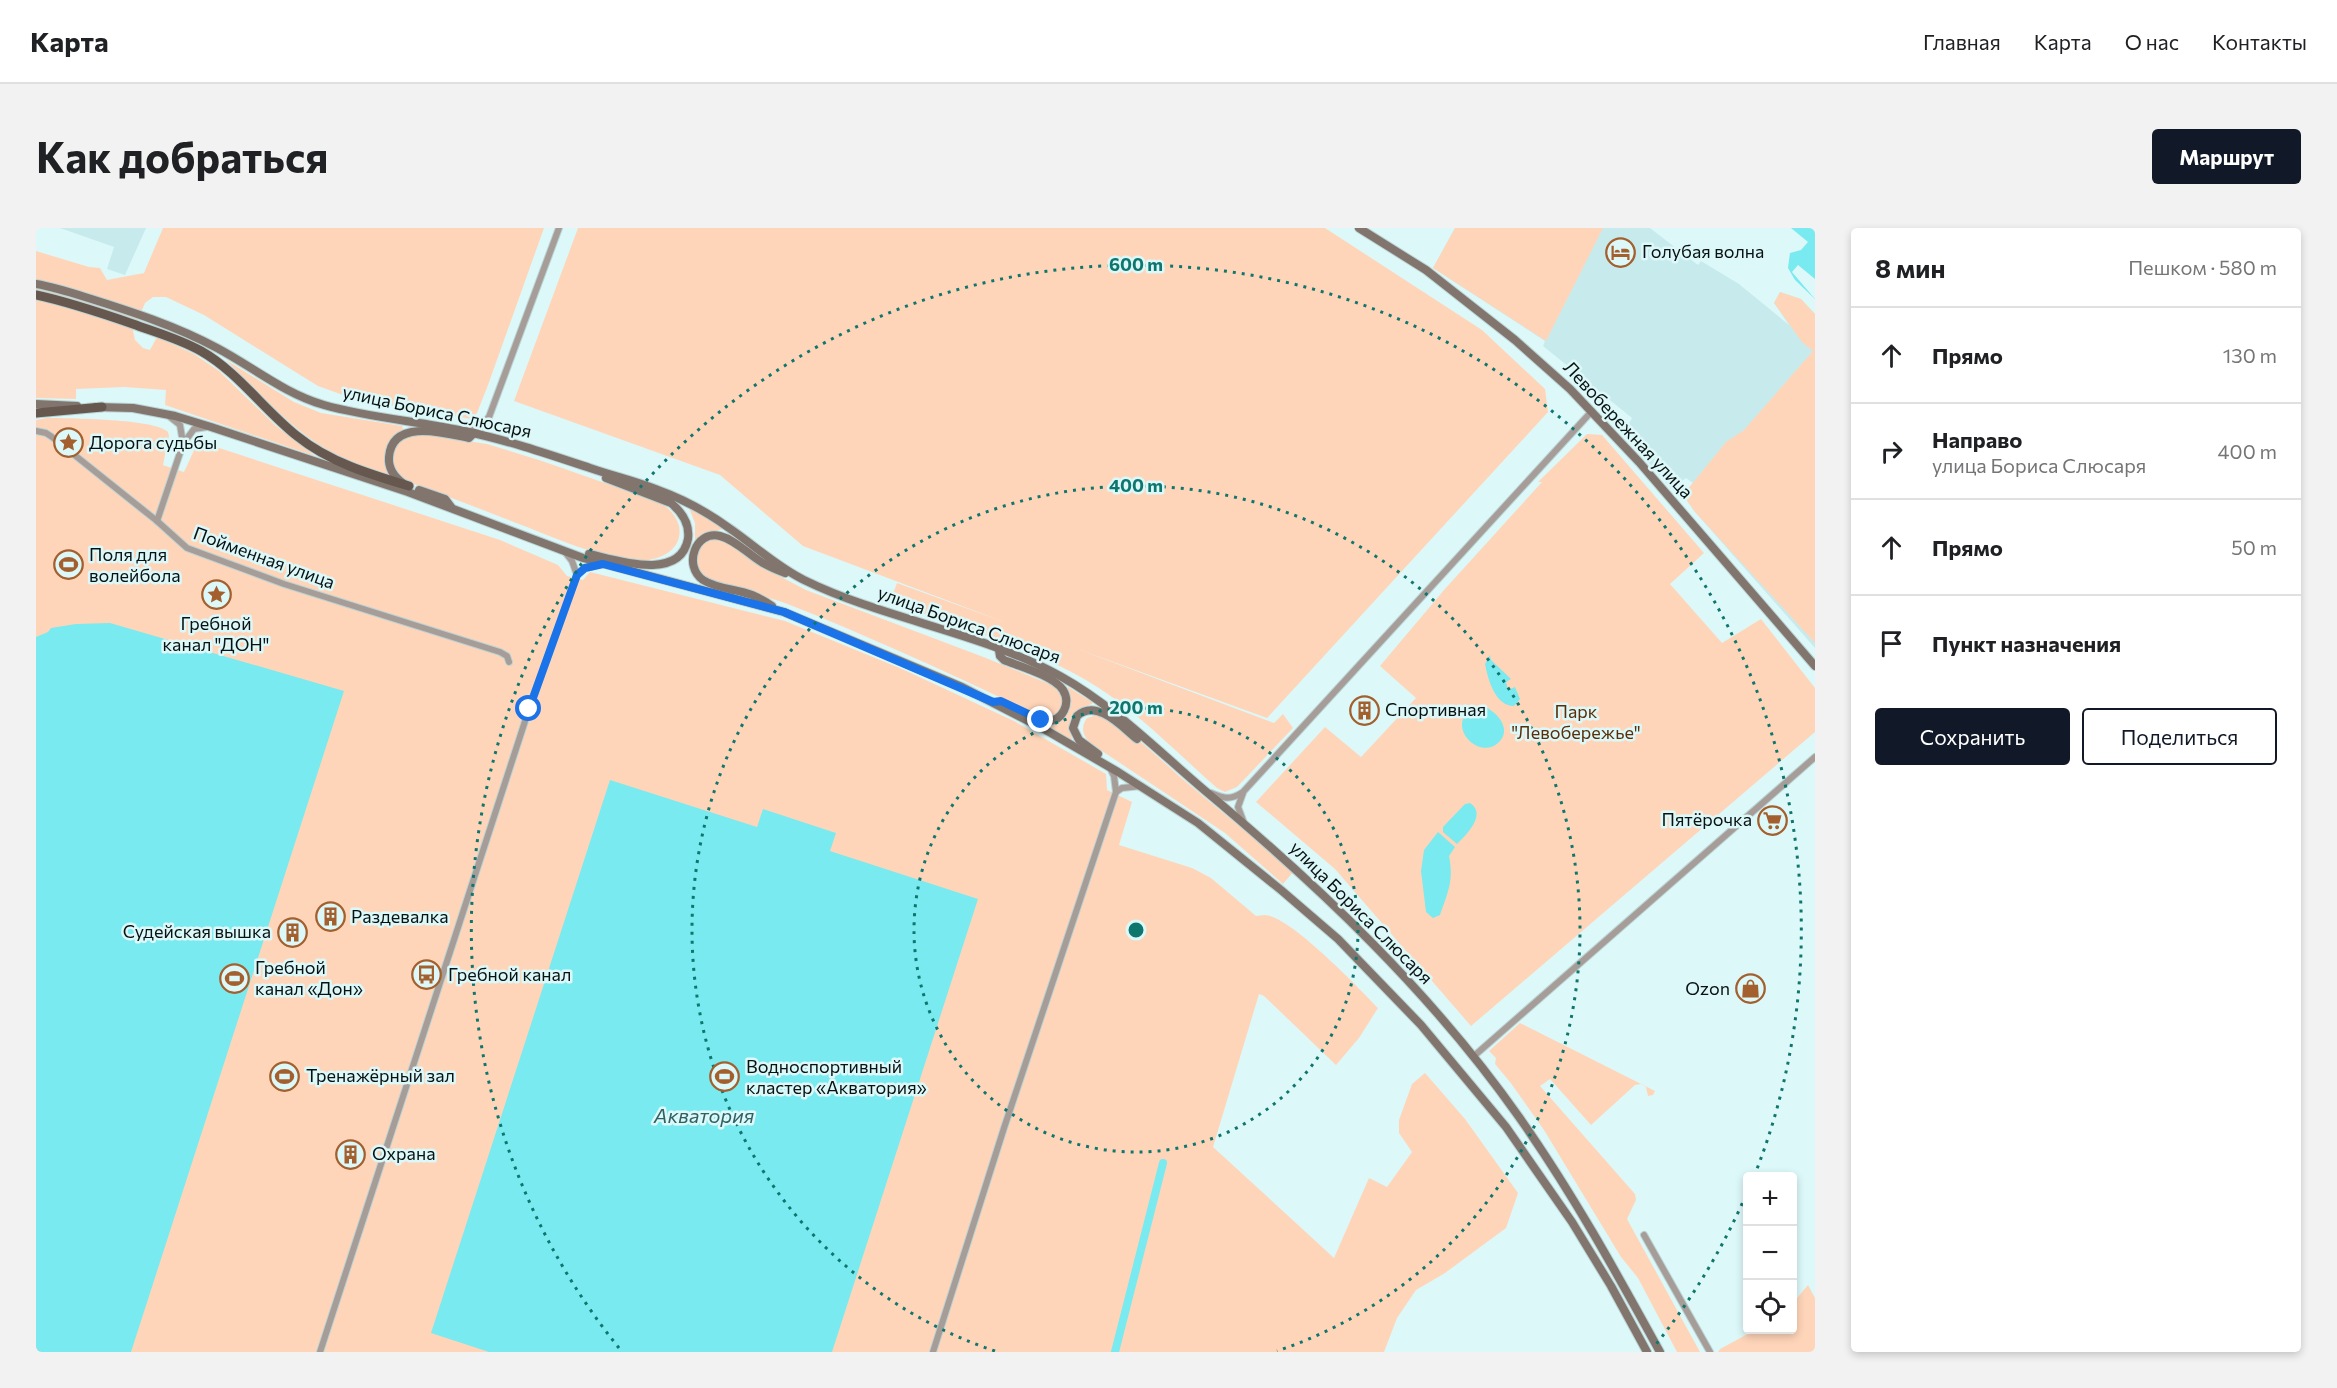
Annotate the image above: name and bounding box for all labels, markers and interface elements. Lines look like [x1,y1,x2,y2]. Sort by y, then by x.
text: Карта [30,24,109,58]
text: Главная [1923,29,2001,54]
text: Карта [2034,29,2092,54]
text: О нас [2125,29,2179,54]
text: Контакты [2212,29,2307,54]
button: Маршрут [2152,129,2301,184]
text: Как добраться [36,130,328,182]
hotel icon: Голубая волна [1605,236,1637,268]
place label: Голубая волна [1642,240,1764,262]
text: 8 мин [1875,252,1946,283]
text: 600 m [1109,253,1163,275]
text: Пешком · 580 m [2128,255,2277,279]
icon: ahead [1875,339,1908,372]
text: Прямо [1932,342,2003,369]
text: 130 m [2223,343,2277,367]
street label: Левобережная улица [1559,356,1698,503]
street label: улица Бориса Слюсаря [341,380,534,442]
text: Направо [1932,426,2022,453]
place icon: Дорога судьбы [52,427,84,459]
place label: Дорога судьбы [89,431,217,453]
icon: right [1875,435,1908,468]
text: 400 m [2218,439,2277,463]
text: улица Бориса Слюсаря [1932,453,2146,477]
text: 400 m [1109,474,1163,496]
street label: Пойменная улица [191,521,338,593]
icon: ahead [1875,531,1908,564]
text: Прямо [1932,534,2003,561]
text: 50 m [2231,535,2277,559]
place label: Поля для волейбола [89,543,181,586]
sports icon: Поля для волейбола [52,549,84,581]
place icon: Гребной канал "ДОН" [200,579,232,611]
street label: улица Бориса Слюсаря [875,581,1064,667]
place label: Гребной канал "ДОН" [162,612,270,655]
icon: arrive [1875,627,1908,660]
text: Пункт назначения [1932,630,2121,657]
building icon: Спортивная [1348,694,1380,726]
route start [515,695,541,721]
text: 200 m [1109,696,1163,718]
place label: Спортивная [1385,698,1486,720]
park label: Парк "Левобережье" [1511,700,1641,743]
route end [1027,706,1053,732]
button: Сохранить [1875,708,2070,765]
button: Поделиться [2082,708,2277,765]
supermarket icon: Пятёрочка [1757,804,1789,836]
place label: Пятёрочка [1661,808,1752,830]
street label: улица Бориса Слюсаря [1286,836,1438,988]
building icon: Раздевалка [314,901,346,933]
place label: Раздевалка [351,905,449,927]
building icon: Судейская вышка [276,916,308,948]
place label: Судейская вышка [123,920,271,942]
centre of rings [1126,920,1146,940]
place label: Гребной канал «Дон» [255,956,363,999]
bus stop icon: Гребной канал [411,959,443,991]
sports icon: Гребной канал «Дон» [218,962,250,994]
place label: Гребной канал [448,963,571,985]
shop icon: Ozon [1735,973,1767,1005]
place label: Ozon [1685,977,1730,999]
place label: Водноспортивный кластер «Акватория» [746,1055,927,1098]
sports icon: Тренажёрный зал [269,1060,301,1092]
sports icon: Водноспортивный кластер «Акватория» [709,1061,741,1093]
place label: Тренажёрный зал [306,1064,455,1086]
water label: Акватория [653,1103,754,1127]
building icon: Охрана [335,1138,367,1170]
place label: Охрана [372,1142,436,1164]
map controls [1743,1172,1797,1334]
button: + [1743,1172,1797,1226]
button: − [1743,1226,1797,1280]
button: locate [1743,1280,1797,1334]

